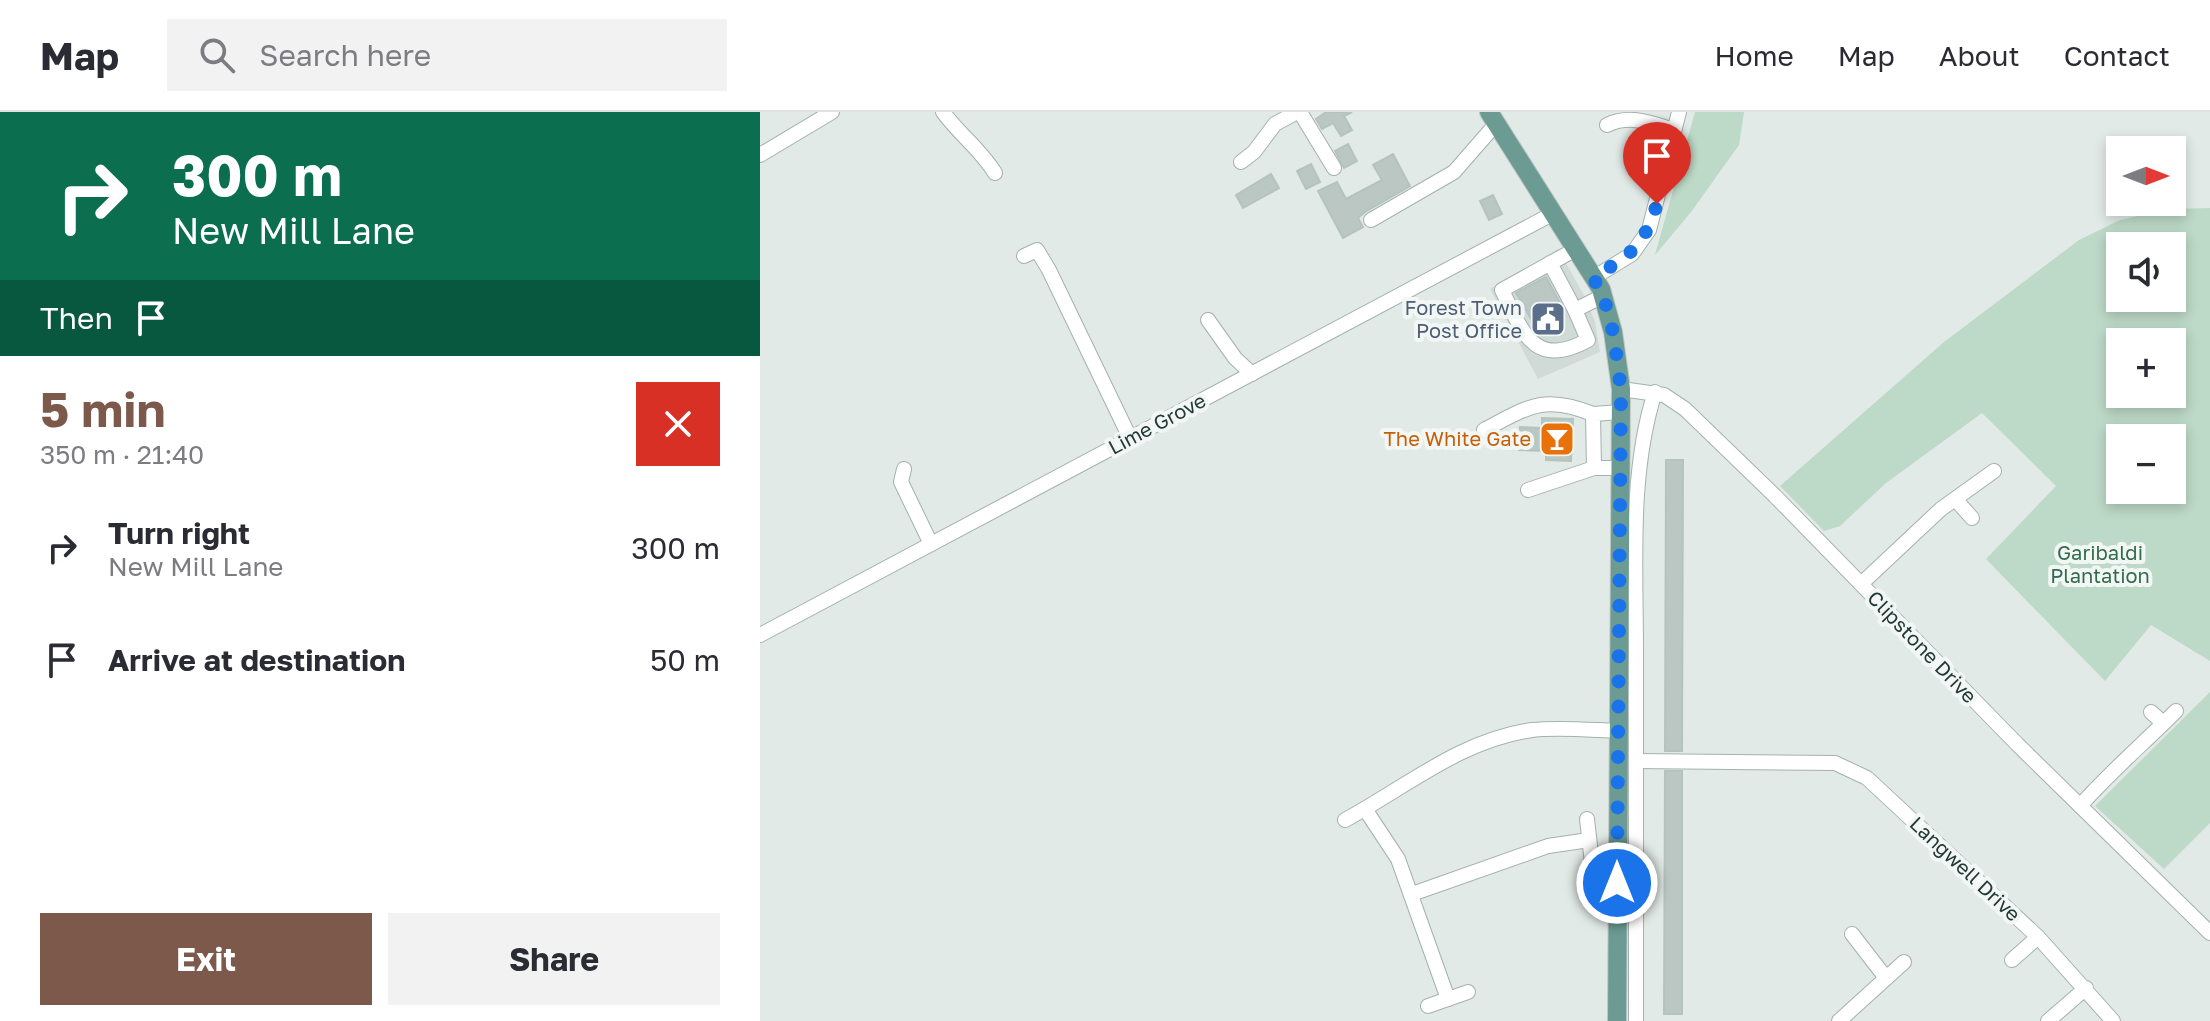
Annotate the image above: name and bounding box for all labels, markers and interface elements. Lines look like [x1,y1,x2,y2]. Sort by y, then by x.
search box [167,19,727,91]
text: Map [40,33,119,78]
icon: search [195,33,239,77]
text: Search here [259,37,431,73]
text: Home [1715,39,1794,72]
text: Map [1838,39,1895,72]
text: About [1939,39,2020,72]
text: Contact [2064,39,2170,72]
pin [1623,122,1691,204]
icon: arrive [1635,134,1679,178]
north arrow [2106,136,2186,216]
map controls [2106,136,2186,504]
text: 300 m [172,141,342,208]
icon: right [40,144,144,248]
text: New Mill Lane [172,209,415,252]
button: sound [2106,232,2186,312]
place label: Forest Town Post Office [1405,295,1522,342]
icon: arrive [129,296,173,340]
text: Then [40,300,113,336]
public building icon: Forest Town Post Office [1529,300,1567,338]
button: + [2106,328,2186,408]
text: 5 min [40,380,165,438]
button: close [636,382,720,466]
street label: Lime Grove [1104,387,1209,459]
bar icon: The White Gate [1538,420,1576,458]
button: − [2106,424,2186,504]
place label: The White Gate [1383,426,1531,450]
text: 350 m · 21:40 [40,439,204,470]
text: Turn right [108,515,250,551]
icon: right [40,526,84,570]
text: 300 m [631,530,720,566]
park label: Garibaldi Plantation [2050,540,2150,587]
text: New Mill Lane [108,551,283,582]
street label: Clipstone Drive [1863,585,1982,707]
icon: arrive [40,638,84,682]
text: Arrive at destination [108,642,405,678]
text: 50 m [650,642,720,678]
street label: Langwell Drive [1905,811,2026,926]
position arrow [1575,841,1659,925]
button: Exit [40,913,372,1005]
button: Share [388,913,720,1005]

